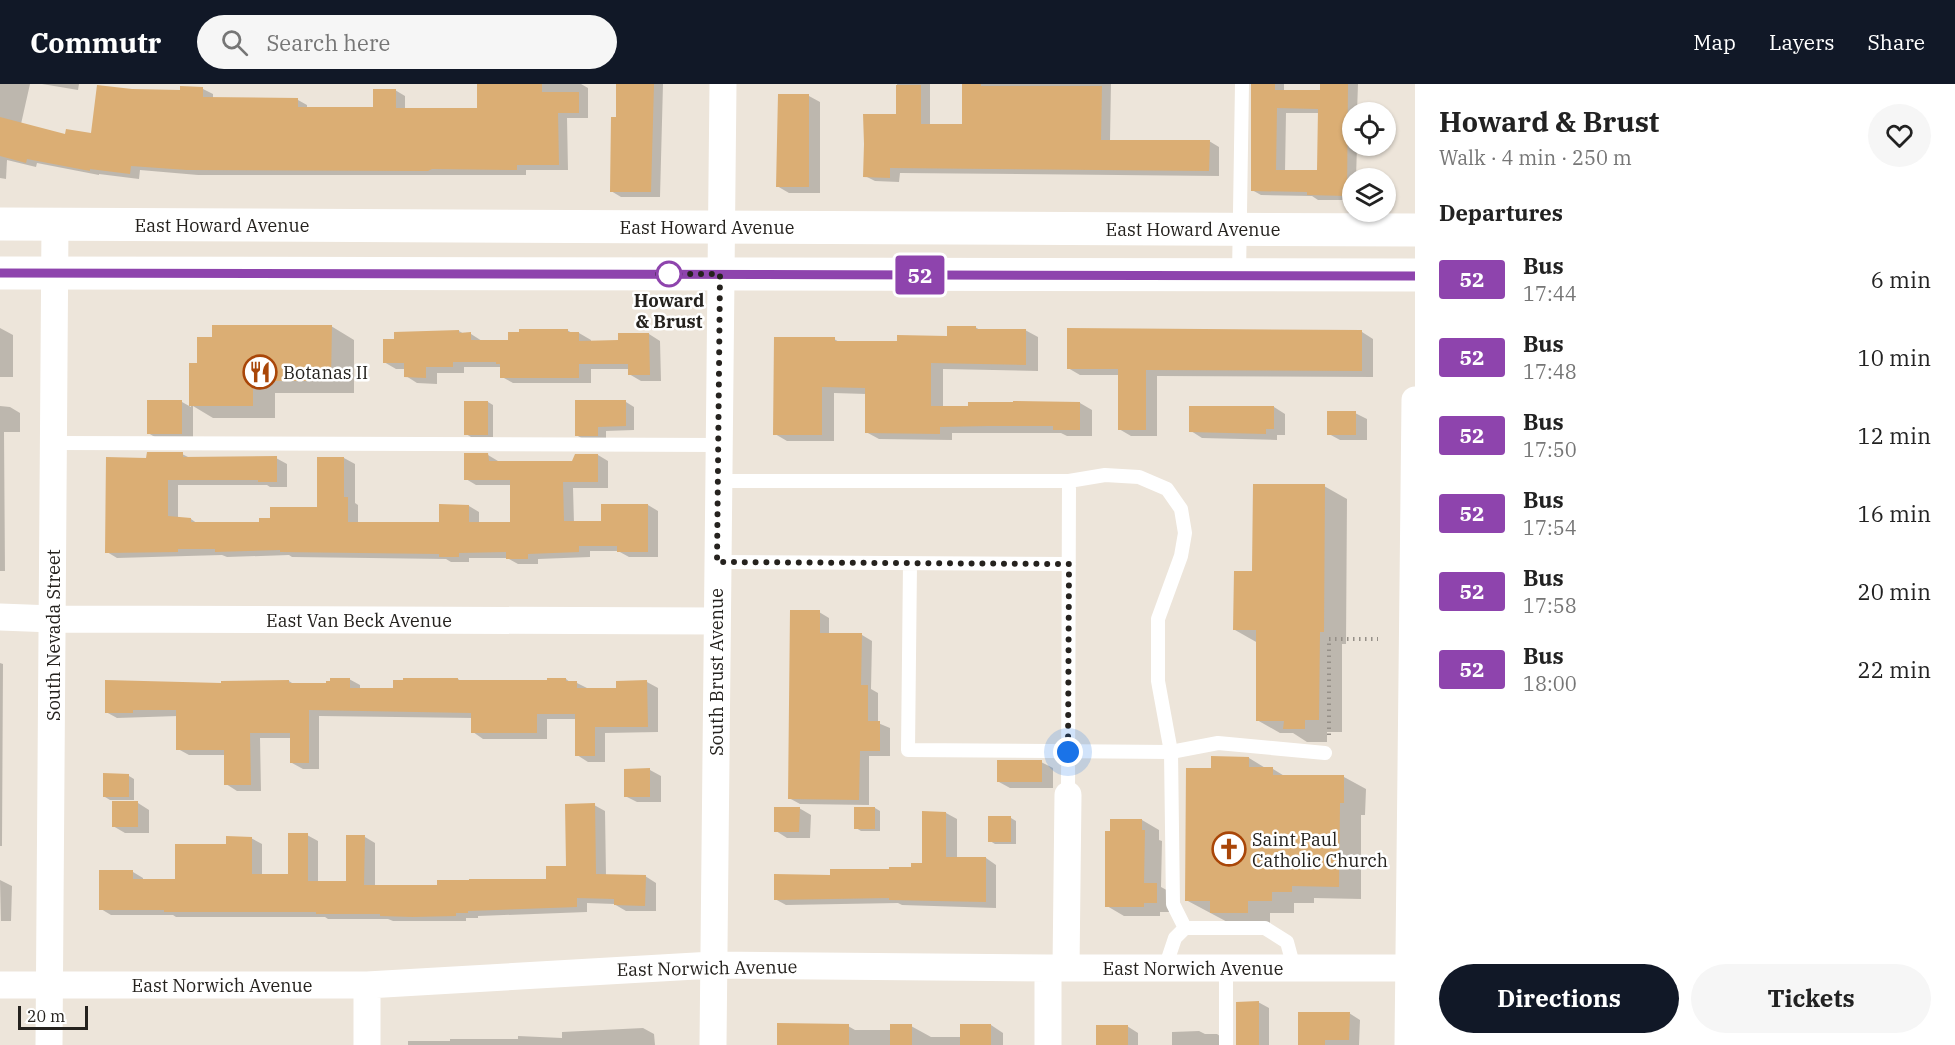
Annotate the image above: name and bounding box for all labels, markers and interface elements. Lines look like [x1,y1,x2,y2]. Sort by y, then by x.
search box [197,15,617,69]
text: Commutr [30,24,161,61]
icon: search [218,26,251,59]
text: Search here [266,28,390,57]
text: Map [1693,28,1736,56]
text: Layers [1769,28,1835,56]
text: Share [1868,28,1925,56]
map controls [1342,102,1396,222]
button: locate [1342,102,1396,156]
text: Howard & Brust [1439,103,1659,140]
button: heart [1868,104,1931,167]
text: Walk · 4 min · 250 m [1439,144,1632,171]
button: layers [1342,168,1396,222]
text: Departures [1439,198,1563,227]
street label: East Howard Avenue [135,214,309,237]
street label: East Howard Avenue [620,216,794,239]
street label: East Howard Avenue [1106,218,1280,241]
text: Bus [1523,251,1564,280]
line badge: 52 [893,256,947,294]
marker: Howard & Brust [656,261,682,287]
text: 52 [907,261,933,289]
text: 52 [1459,265,1485,293]
text: 6 min [1871,265,1931,294]
text: 17:44 [1523,280,1577,307]
place label: Howard & Brust [634,289,704,333]
text: Bus [1523,329,1564,358]
text: 52 [1459,343,1485,371]
text: 10 min [1858,343,1931,372]
restaurant icon: Botanas II [242,354,278,390]
text: 17:48 [1523,358,1577,385]
place label: Botanas II [283,361,368,384]
text: Bus [1523,407,1564,436]
text: 52 [1459,421,1485,449]
text: 12 min [1858,421,1931,450]
text: 17:50 [1523,436,1577,463]
text: Bus [1523,485,1564,514]
text: 52 [1459,499,1485,527]
text: 16 min [1858,499,1931,528]
text: 17:54 [1523,514,1577,541]
street label: South Nevada Street [42,549,65,721]
text: Bus [1523,563,1564,592]
text: 52 [1459,577,1485,605]
text: 20 min [1858,577,1931,606]
street label: South Brust Avenue [705,588,728,756]
text: 17:58 [1523,592,1577,619]
street label: East Van Beck Avenue [266,609,452,632]
text: Bus [1523,641,1564,670]
text: 52 [1459,655,1485,683]
text: 22 min [1858,655,1931,684]
text: 18:00 [1523,670,1577,697]
your location [1053,737,1083,767]
place label: Saint Paul Catholic Church [1252,828,1388,872]
church icon: Saint Paul Catholic Church [1211,831,1247,867]
street label: East Norwich Avenue [616,955,798,981]
street label: East Norwich Avenue [1103,957,1283,980]
button: Directions [1439,964,1679,1033]
button: Tickets [1691,964,1931,1033]
street label: East Norwich Avenue [132,974,312,997]
scale bar [18,1003,88,1030]
text: 20 m [27,1006,65,1026]

